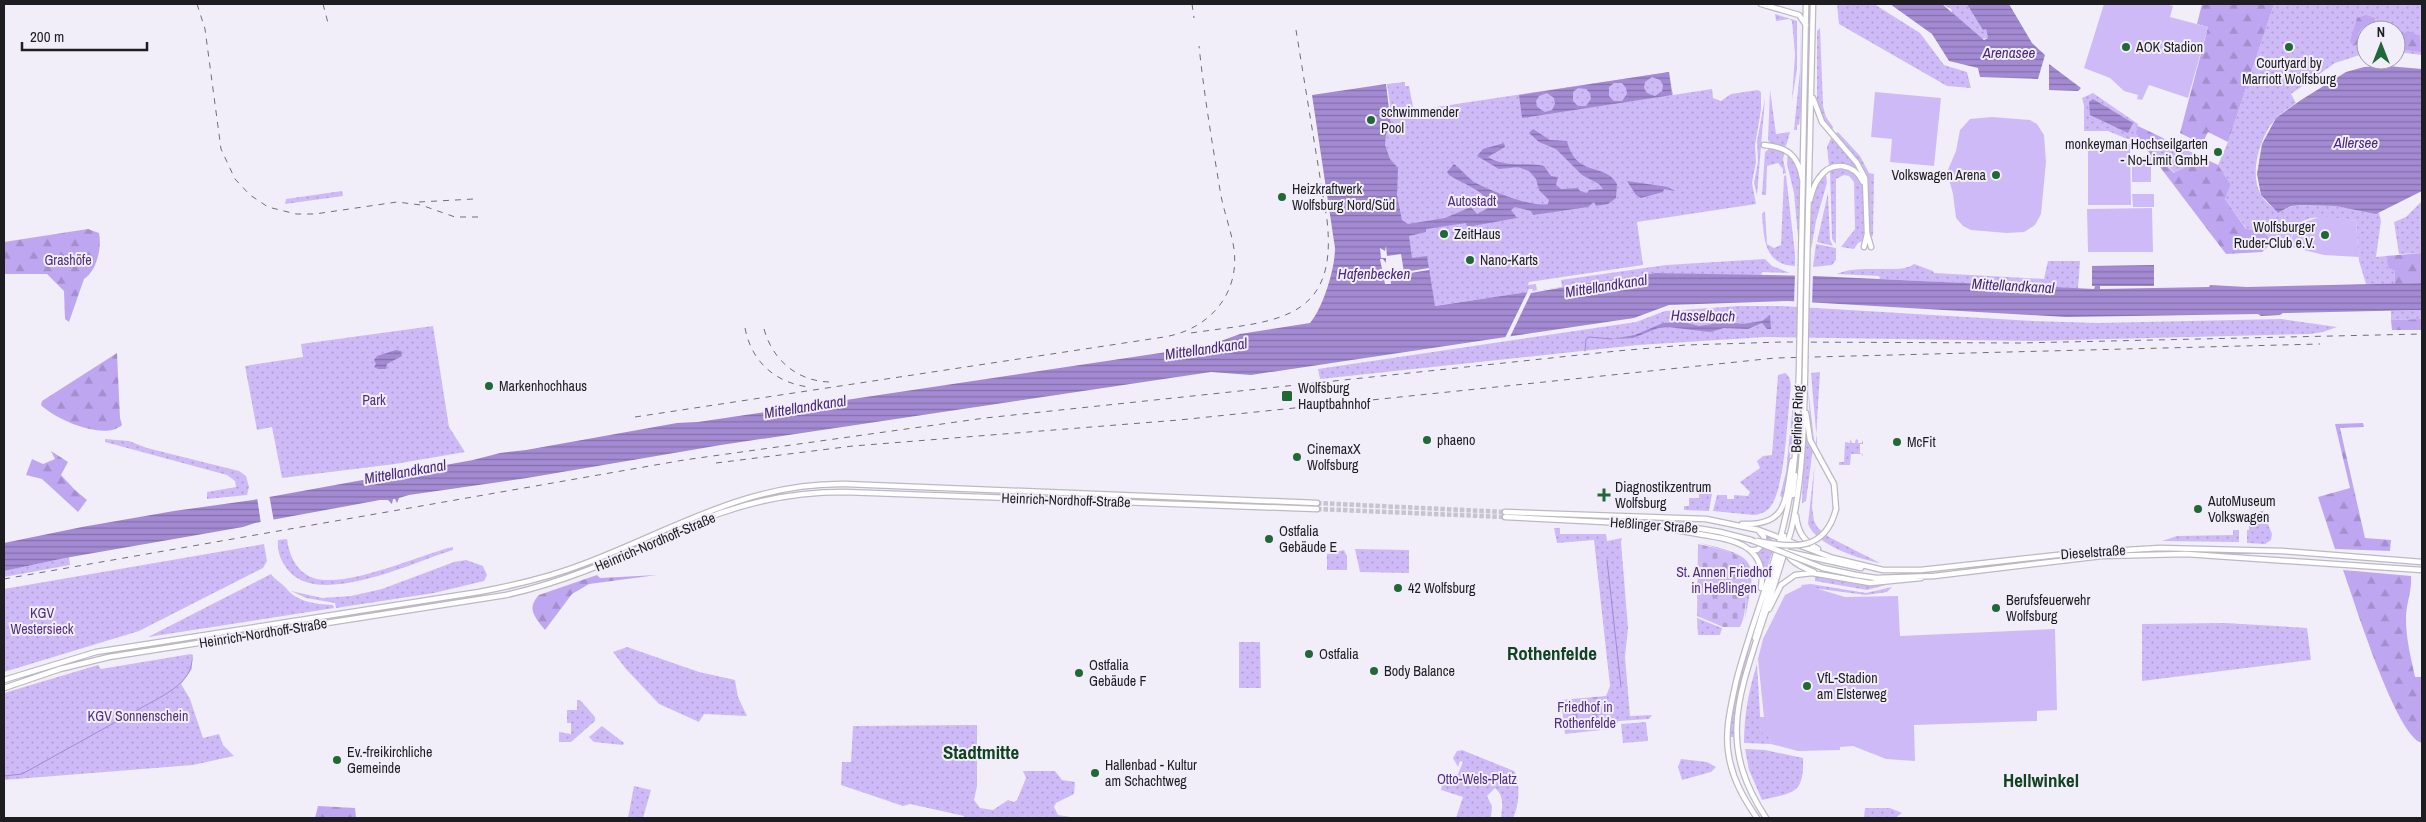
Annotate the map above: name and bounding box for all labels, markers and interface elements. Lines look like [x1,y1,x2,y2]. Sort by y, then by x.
scale bar [22,20,148,52]
north arrow [2356,20,2406,70]
text: N [2377,23,2385,41]
text: 200 m [30,26,64,47]
place label: AOK Stadion [2135,38,2203,56]
marker: AOK Stadion [2120,41,2132,53]
marker: Courtyard by Marriott Wolfsburg [2283,41,2295,53]
water label: Arenasee [1982,42,2035,63]
place label: Courtyard by Marriott Wolfsburg [2242,54,2337,88]
place label: schwimmender Pool [1381,103,1459,137]
marker: schwimmender Pool [1365,114,1377,126]
water label: Allersee [2333,132,2378,153]
place label: monkeyman Hochseilgarten - No-Limit GmbH [2065,135,2208,169]
marker: monkeyman Hochseilgarten - No-Limit GmbH [2212,146,2224,158]
place label: Volkswagen Arena [1892,166,1987,184]
marker: Volkswagen Arena [1990,169,2002,181]
place label: Heizkraftwerk Wolfsburg Nord/Süd [1292,180,1395,214]
marker: Heizkraftwerk Wolfsburg Nord/Süd [1276,191,1288,203]
park label: Autostadt [1447,192,1496,210]
place label: Wolfsburger Ruder-Club e.V. [2234,218,2315,252]
place label: ZeitHaus [1454,225,1501,243]
marker: ZeitHaus [1438,228,1450,240]
marker: Wolfsburger Ruder-Club e.V. [2319,229,2331,241]
park label: Grashöfe [44,251,92,269]
place label: Nano-Karts [1480,251,1538,269]
marker: Nano-Karts [1464,254,1476,266]
water label: Hafenbecken [1338,263,1410,284]
water label: Mittellandkanal [1563,269,1649,302]
water label: Mittellandkanal [1971,273,2055,298]
water label: Hasselbach [1671,304,1735,327]
water label: Mittellandkanal [1164,332,1249,365]
place label: Markenhochhaus [499,377,587,395]
place label: Wolfsburg Hauptbahnhof [1298,379,1371,413]
marker: Markenhochhaus [483,380,495,392]
street label: Berliner Ring [1787,384,1807,453]
marker: Wolfsburg Hauptbahnhof [1280,389,1294,403]
water label: Mittellandkanal [762,390,848,423]
park label: Park [362,391,386,409]
place label: phaeno [1437,431,1475,449]
place label: McFit [1907,433,1936,451]
marker: phaeno [1421,434,1433,446]
marker: McFit [1891,436,1903,448]
place label: CinemaxX Wolfsburg [1307,440,1361,474]
marker: CinemaxX Wolfsburg [1291,451,1303,463]
water label: Mittellandkanal [362,454,448,489]
place label: Diagnostikzentrum Wolfsburg [1615,478,1711,512]
marker: Diagnostikzentrum Wolfsburg [1597,488,1611,502]
street label: Heinrich-Nordhoff-Straße [1001,489,1131,511]
place label: AutoMuseum Volkswagen [2207,492,2276,526]
marker: AutoMuseum Volkswagen [2192,503,2204,515]
street label: Heinrich-Nordhoff-Straße [592,508,718,576]
street label: Heßlinger Straße [1609,513,1699,537]
place label: Ostfalia Gebäude E [1279,522,1337,556]
marker: Ostfalia Gebäude E [1263,533,1275,545]
street label: Dieselstraße [2060,541,2126,563]
park label: St. Annen Friedhof in Heßlingen [1676,563,1773,597]
place label: 42 Wolfsburg [1408,579,1476,597]
marker: 42 Wolfsburg [1392,582,1404,594]
place label: Berufsfeuerwehr Wolfsburg [2006,591,2090,625]
marker: Berufsfeuerwehr Wolfsburg [1990,602,2002,614]
park label: KGV Westersieck [11,604,74,638]
street label: Heinrich-Nordhoff-Straße [198,614,328,652]
district label: Rothenfelde [1507,640,1597,666]
place label: Ostfalia [1319,645,1359,663]
marker: Ostfalia [1303,648,1315,660]
place label: Ostfalia Gebäude F [1089,656,1146,690]
place label: Body Balance [1384,662,1455,680]
marker: Body Balance [1368,665,1380,677]
marker: Ostfalia Gebäude F [1073,667,1085,679]
place label: VfL-Stadion am Elsterweg [1817,669,1887,703]
marker: VfL-Stadion am Elsterweg [1801,680,1813,692]
park label: Friedhof in Rothenfelde [1554,698,1616,732]
park label: KGV Sonnenschein [88,707,188,725]
district label: Stadtmitte [943,739,1019,765]
place label: Ev.-freikirchliche Gemeinde [347,743,432,777]
marker: Ev.-freikirchliche Gemeinde [331,754,343,766]
place label: Hallenbad - Kultur am Schachtweg [1105,756,1197,790]
marker: Hallenbad - Kultur am Schachtweg [1089,767,1101,779]
district label: Hellwinkel [2003,767,2079,793]
park label: Otto-Wels-Platz [1437,770,1517,788]

